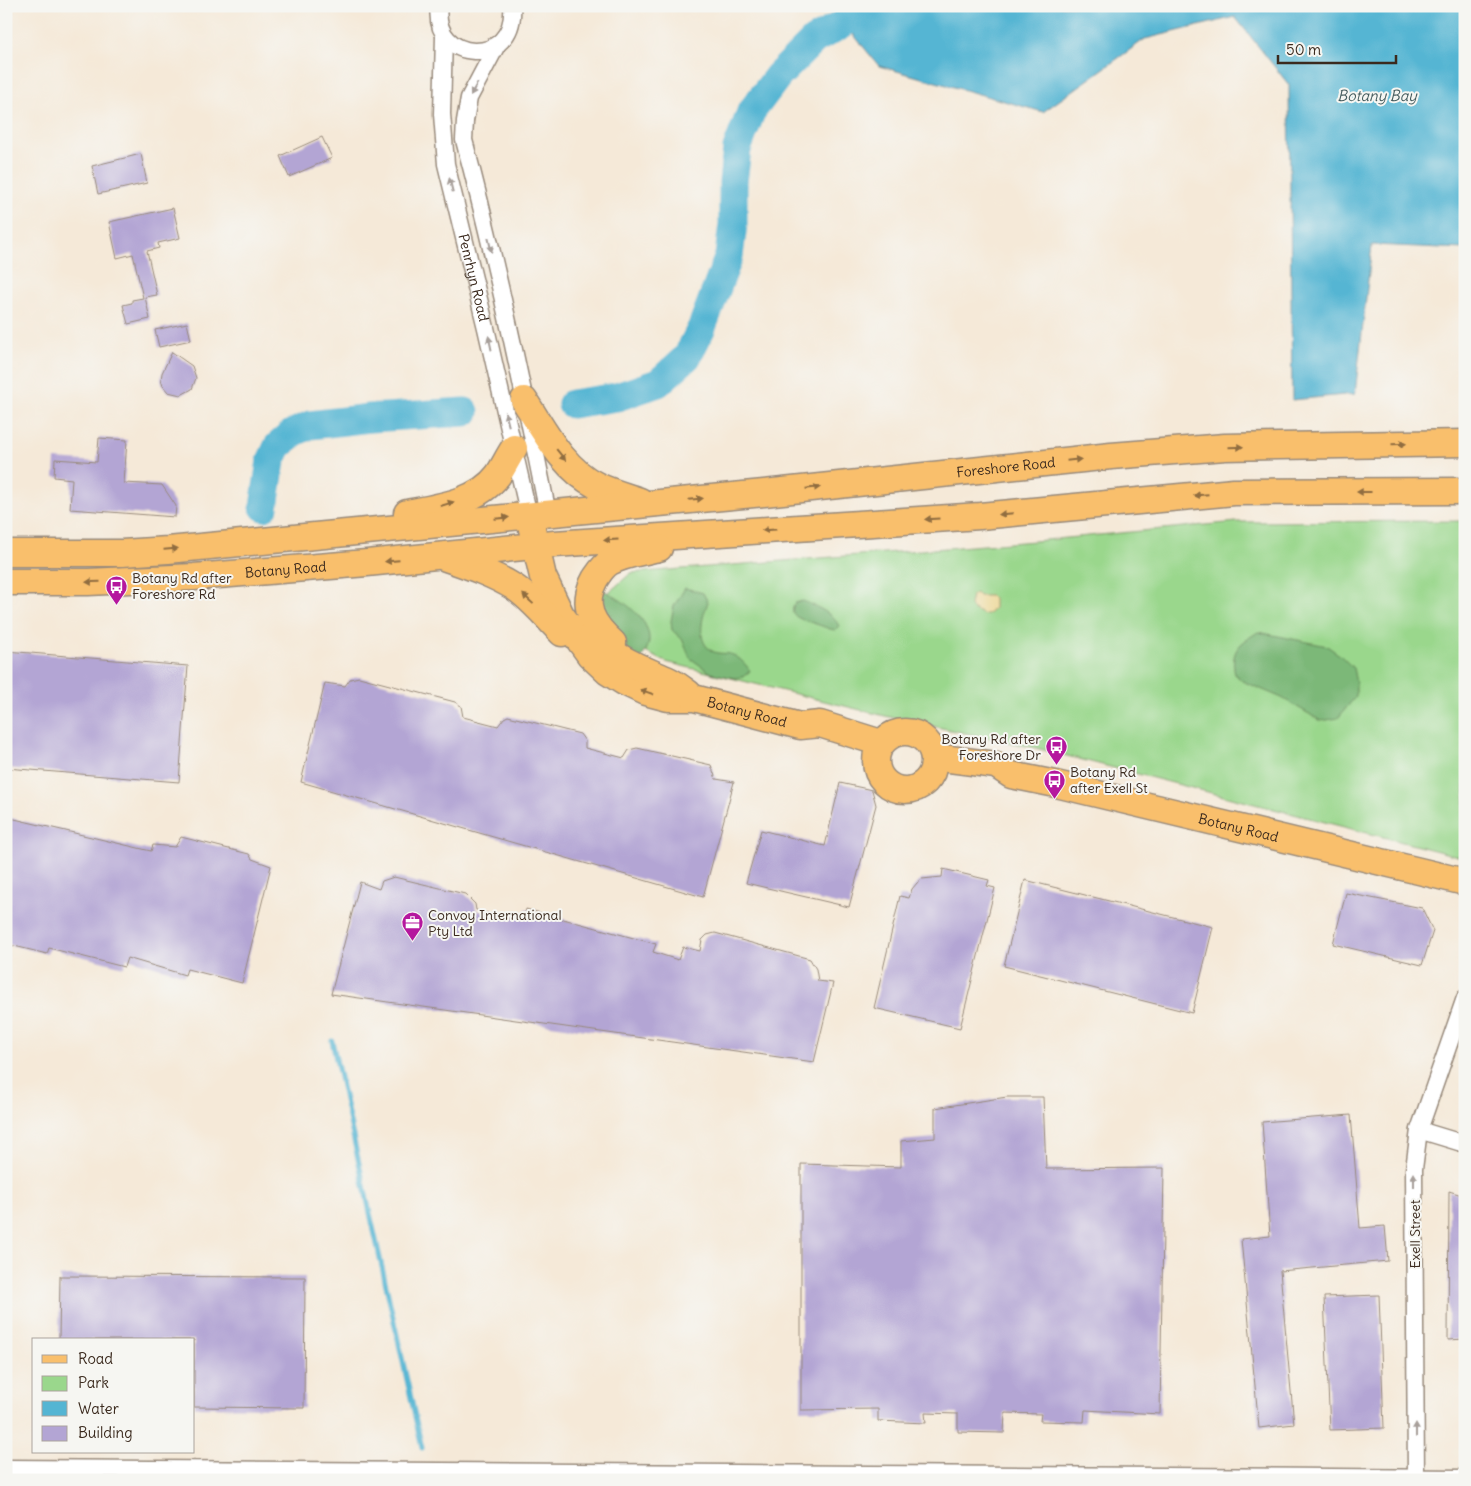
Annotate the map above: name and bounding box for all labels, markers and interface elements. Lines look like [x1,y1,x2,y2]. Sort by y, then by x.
scale bar [1278,32,1396,64]
text: 50 m [1286,40,1321,59]
one-way arrow [470,81,478,96]
water label: Botany Bay [1337,86,1418,105]
one-way arrow [447,177,455,192]
street label: Penrhyn Road [454,232,493,323]
one-way arrow [486,237,494,252]
one-way arrow [485,334,493,350]
one-way arrow [503,412,511,427]
one-way arrow [1391,440,1407,448]
one-way arrow [1228,443,1244,451]
one-way arrow [556,448,567,461]
street label: Foreshore Road [955,453,1056,481]
one-way arrow [1066,456,1082,464]
one-way arrow [805,484,821,492]
one-way arrow [1355,488,1371,496]
one-way arrow [1193,491,1209,499]
one-way arrow [688,495,704,503]
one-way arrow [440,499,455,507]
one-way arrow [998,510,1014,518]
one-way arrow [495,514,511,522]
one-way arrow [923,516,939,524]
one-way arrow [761,526,777,534]
one-way arrow [603,536,619,544]
one-way arrow [163,545,179,553]
street label: Botany Road [244,557,327,582]
one-way arrow [383,557,399,565]
place label: Botany Rd after Foreshore Rd [132,569,232,603]
bus stop icon: Botany Rd after Foreshore Rd [104,574,128,605]
one-way arrow [84,578,100,586]
one-way arrow [523,593,535,605]
one-way arrow [639,687,654,695]
street label: Botany Road [705,693,789,731]
place label: Botany Rd after Foreshore Dr [941,730,1041,764]
bus stop icon: Botany Rd after Foreshore Dr [1045,735,1069,766]
place label: Botany Rd after Exell St [1070,763,1148,797]
bus stop icon: Botany Rd after Exell St [1042,768,1066,799]
street label: Botany Road [1196,809,1280,846]
place label: Convoy International Pty Ltd [428,906,562,940]
office icon: Convoy International Pty Ltd [400,911,424,942]
one-way arrow [1410,1171,1418,1187]
street label: Exell Street [1406,1199,1424,1269]
legend [32,1338,195,1454]
text: Road [78,1349,113,1368]
text: Park [78,1373,109,1392]
text: Water [78,1399,119,1418]
one-way arrow [1412,1421,1420,1437]
text: Building [78,1423,133,1442]

